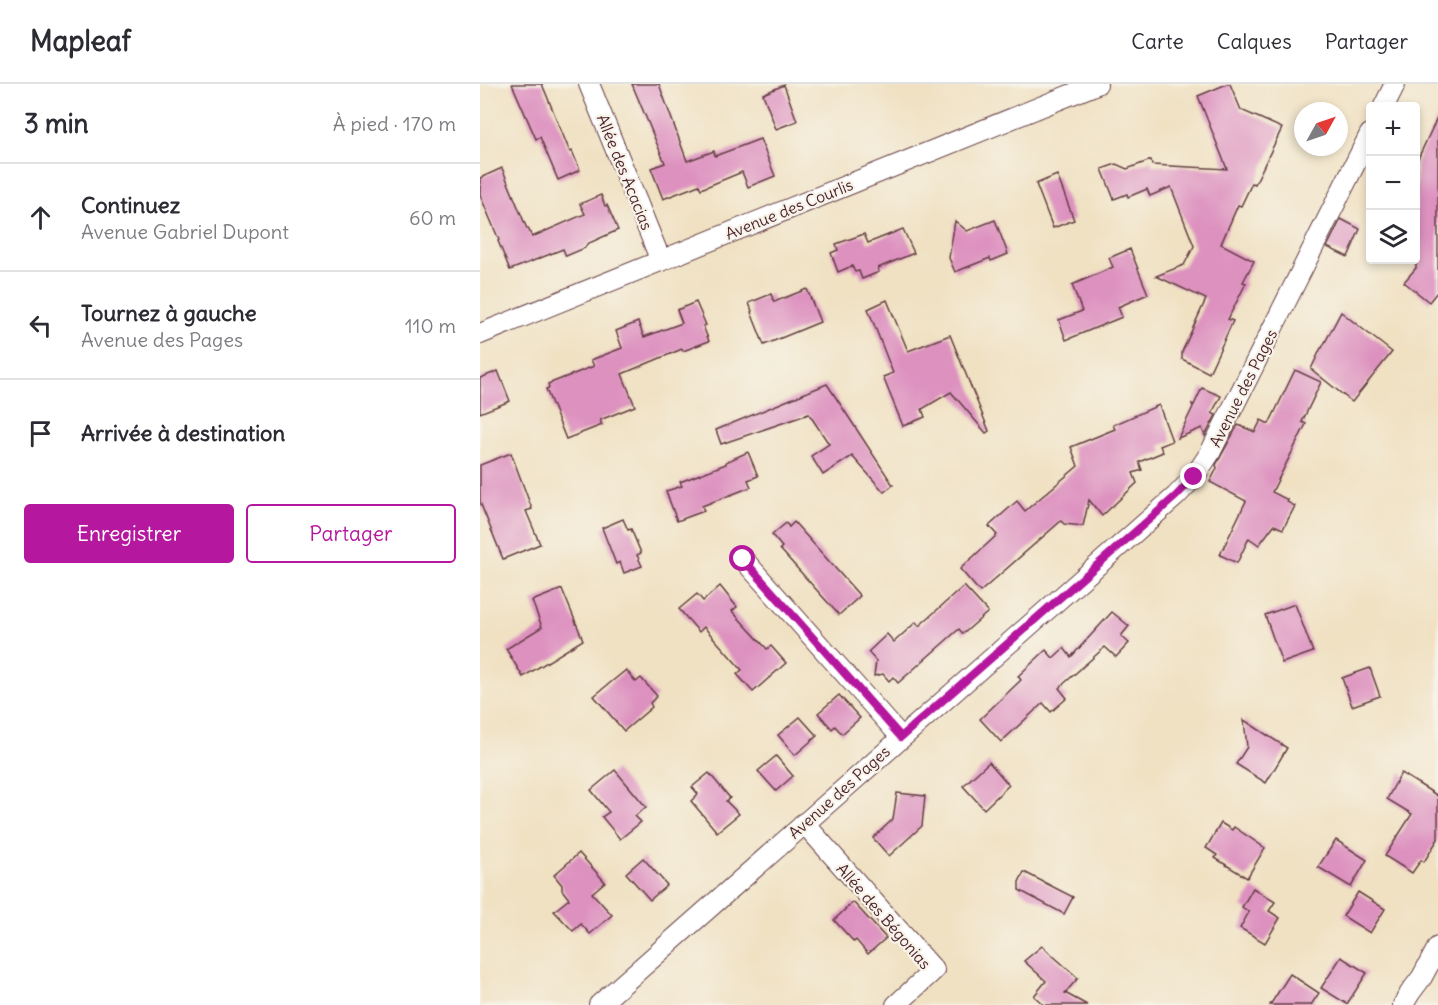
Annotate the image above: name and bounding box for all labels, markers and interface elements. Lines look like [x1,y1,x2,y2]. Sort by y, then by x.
text: Mapleaf [30,23,131,59]
text: Carte [1131,28,1184,55]
text: Calques [1217,28,1292,55]
text: Partager [1325,28,1408,55]
north arrow [1294,102,1348,156]
map controls [1366,102,1420,264]
button: + [1366,102,1420,156]
text: 3 min [24,107,89,140]
text: À pied · 170 m [333,111,456,136]
street label: Allée des Acacias [593,111,657,233]
button: − [1366,156,1420,210]
street label: Avenue des Courlis [722,174,856,244]
text: Continuez [81,191,180,219]
icon: ahead [24,201,57,234]
text: 60 m [409,205,456,230]
button: layers [1366,210,1420,264]
text: Avenue Gabriel Dupont [81,219,289,244]
text: Tournez à gauche [81,299,257,327]
icon: left [24,309,57,342]
text: 110 m [405,313,456,338]
street label: Avenue des Pages [1205,326,1281,450]
text: Avenue des Pages [81,327,243,352]
icon: arrive [24,417,57,450]
text: Arrivée à destination [81,419,285,447]
route end [1180,463,1206,489]
button: Enregistrer [24,504,234,563]
button: Partager [246,504,456,563]
route start [729,545,755,571]
street label: Avenue des Pages [784,741,894,843]
street label: Allée des Bégonias [833,859,935,973]

